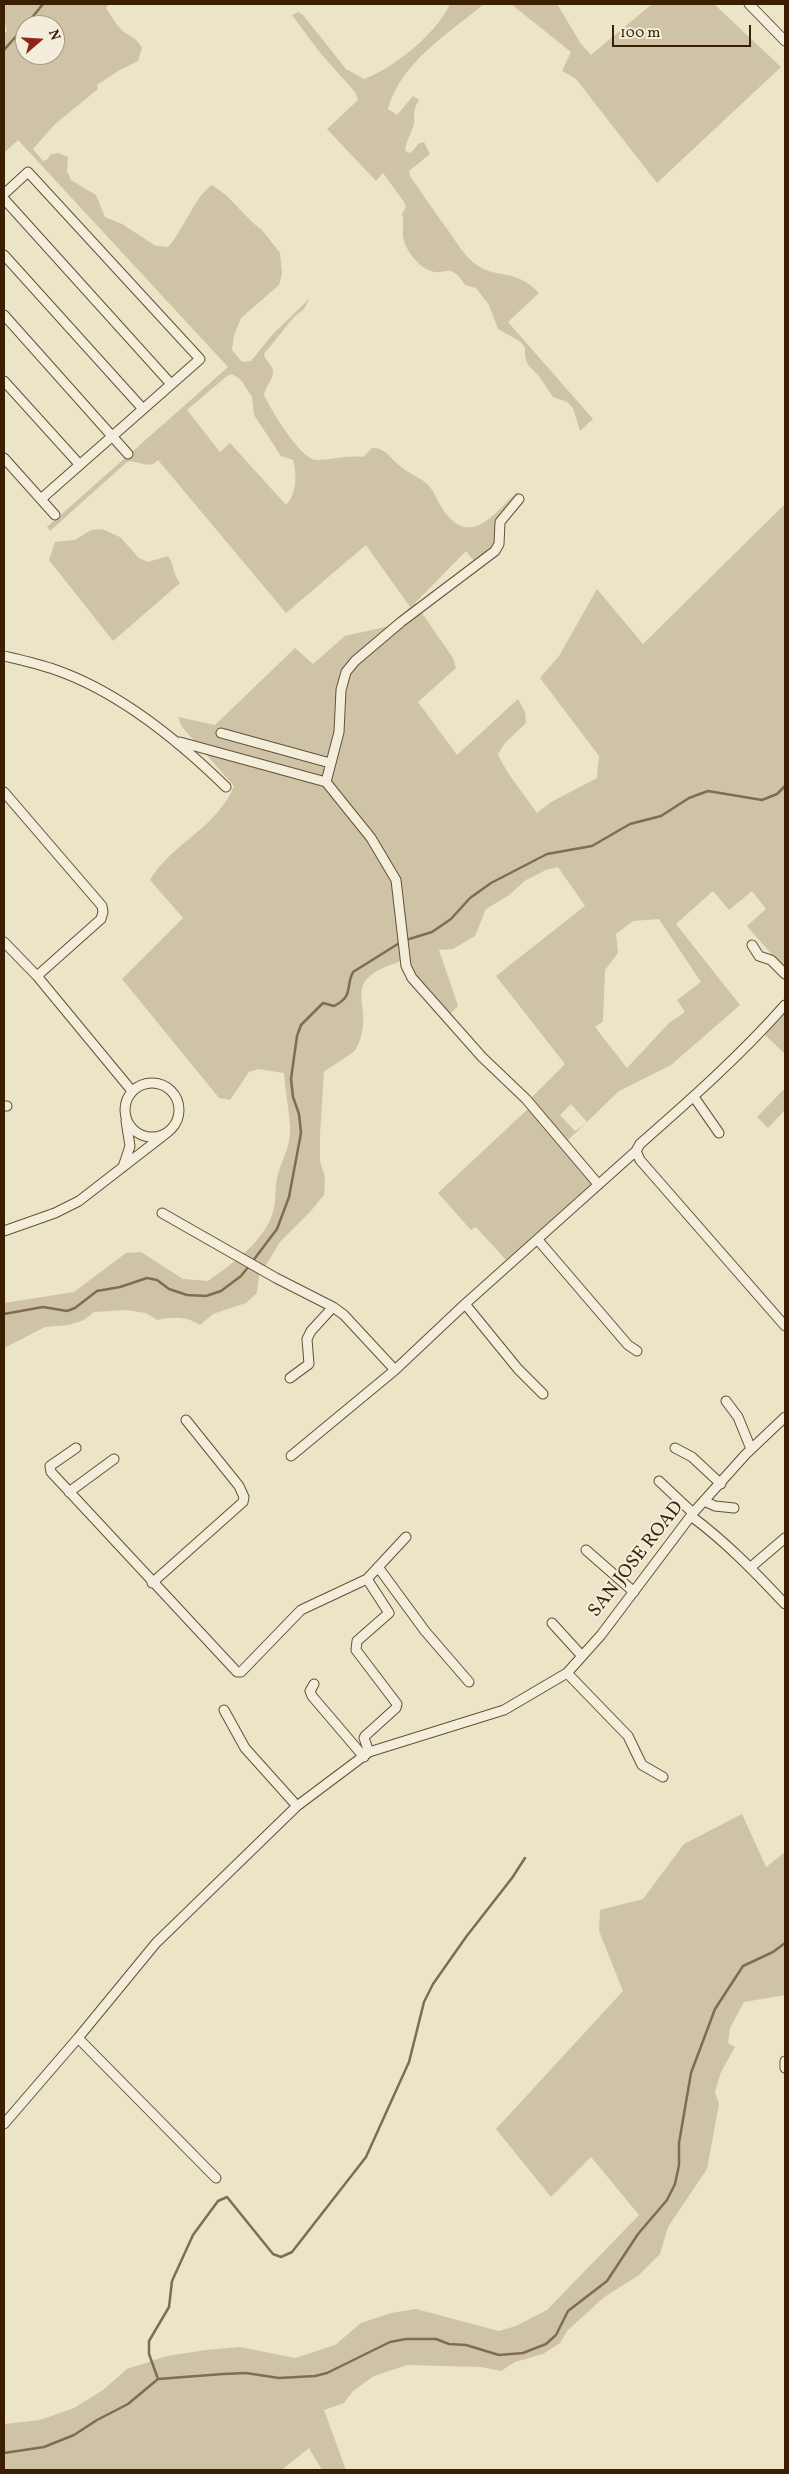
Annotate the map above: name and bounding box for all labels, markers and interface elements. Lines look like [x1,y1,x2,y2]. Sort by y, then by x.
north arrow [15,15,65,65]
scale bar [614,15,753,47]
text: 100 m [620,23,660,44]
text: N [43,27,64,43]
street label: SAN JOSE ROAD [585,1497,689,1623]

